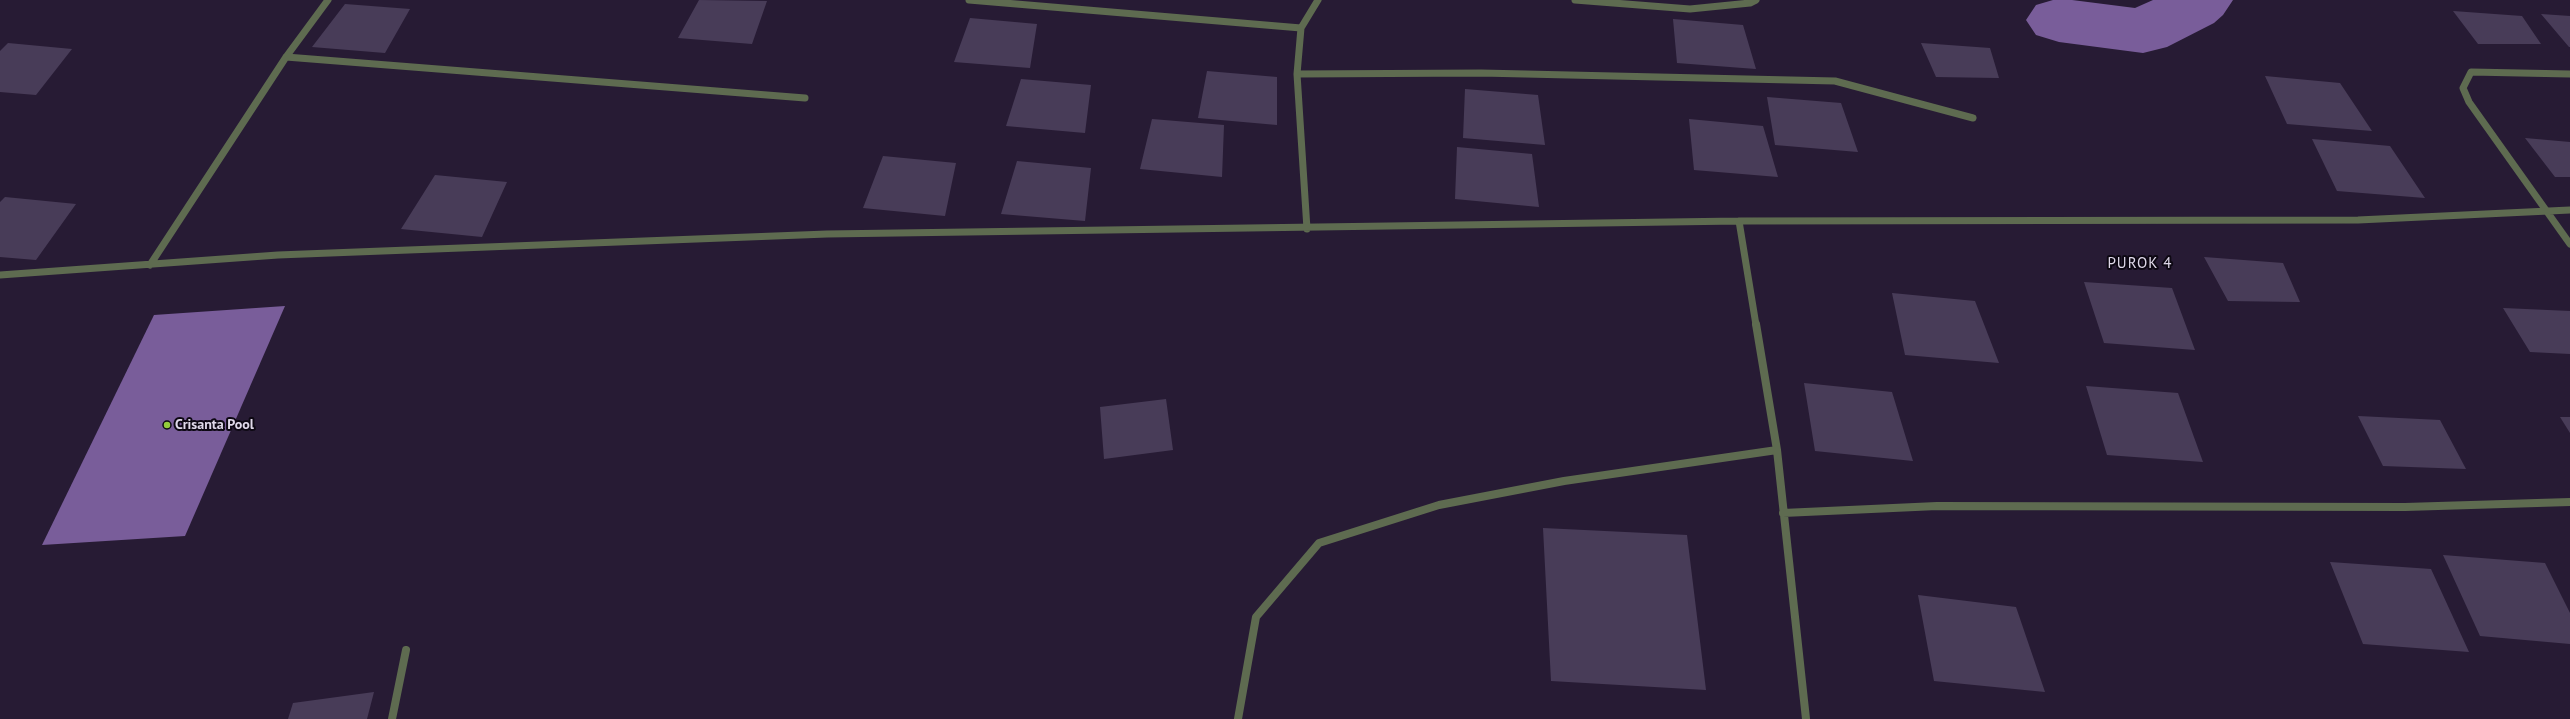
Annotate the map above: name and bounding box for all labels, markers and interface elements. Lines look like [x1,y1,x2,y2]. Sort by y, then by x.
district label: PUROK 4 [2107,255,2173,273]
place label: Crisanta Pool [175,417,254,433]
marker: Crisanta Pool [162,420,172,430]

